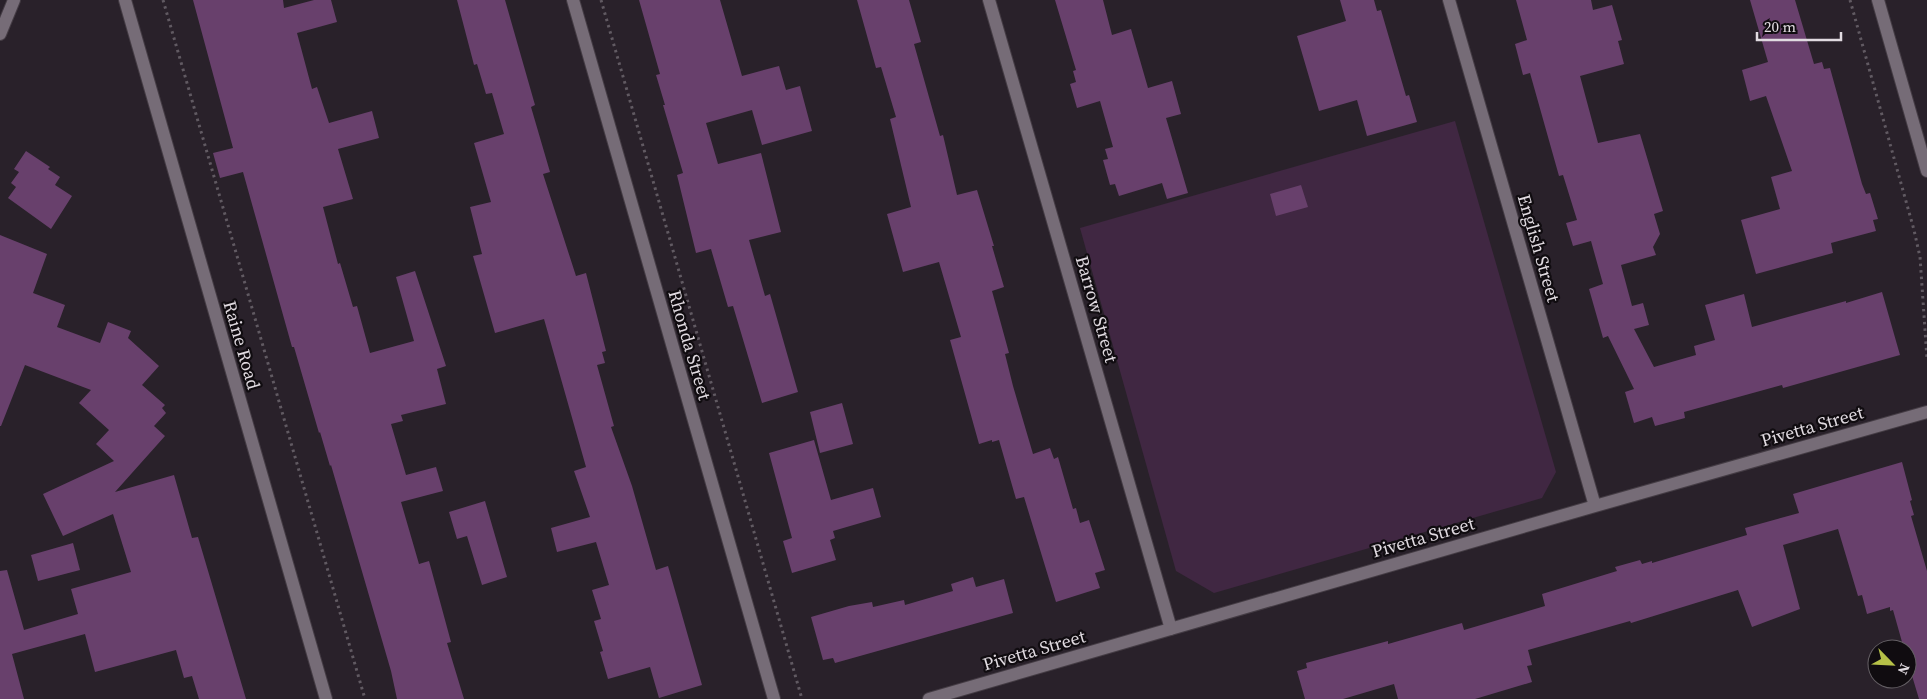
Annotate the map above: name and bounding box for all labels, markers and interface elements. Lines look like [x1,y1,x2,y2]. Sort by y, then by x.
scale bar [1757,10,1841,42]
text: 20 m [1764,16,1796,37]
street label: English Street [1512,191,1566,305]
street label: Barrow Street [1070,253,1124,365]
street label: Rhonda Street [662,287,718,403]
street label: Raine Road [217,298,267,392]
street label: Pivetta Street [1758,399,1866,453]
street label: Pivetta Street [1369,510,1477,564]
street label: Pivetta Street [980,623,1088,677]
north arrow [1867,639,1917,689]
text: N [1893,661,1915,678]

